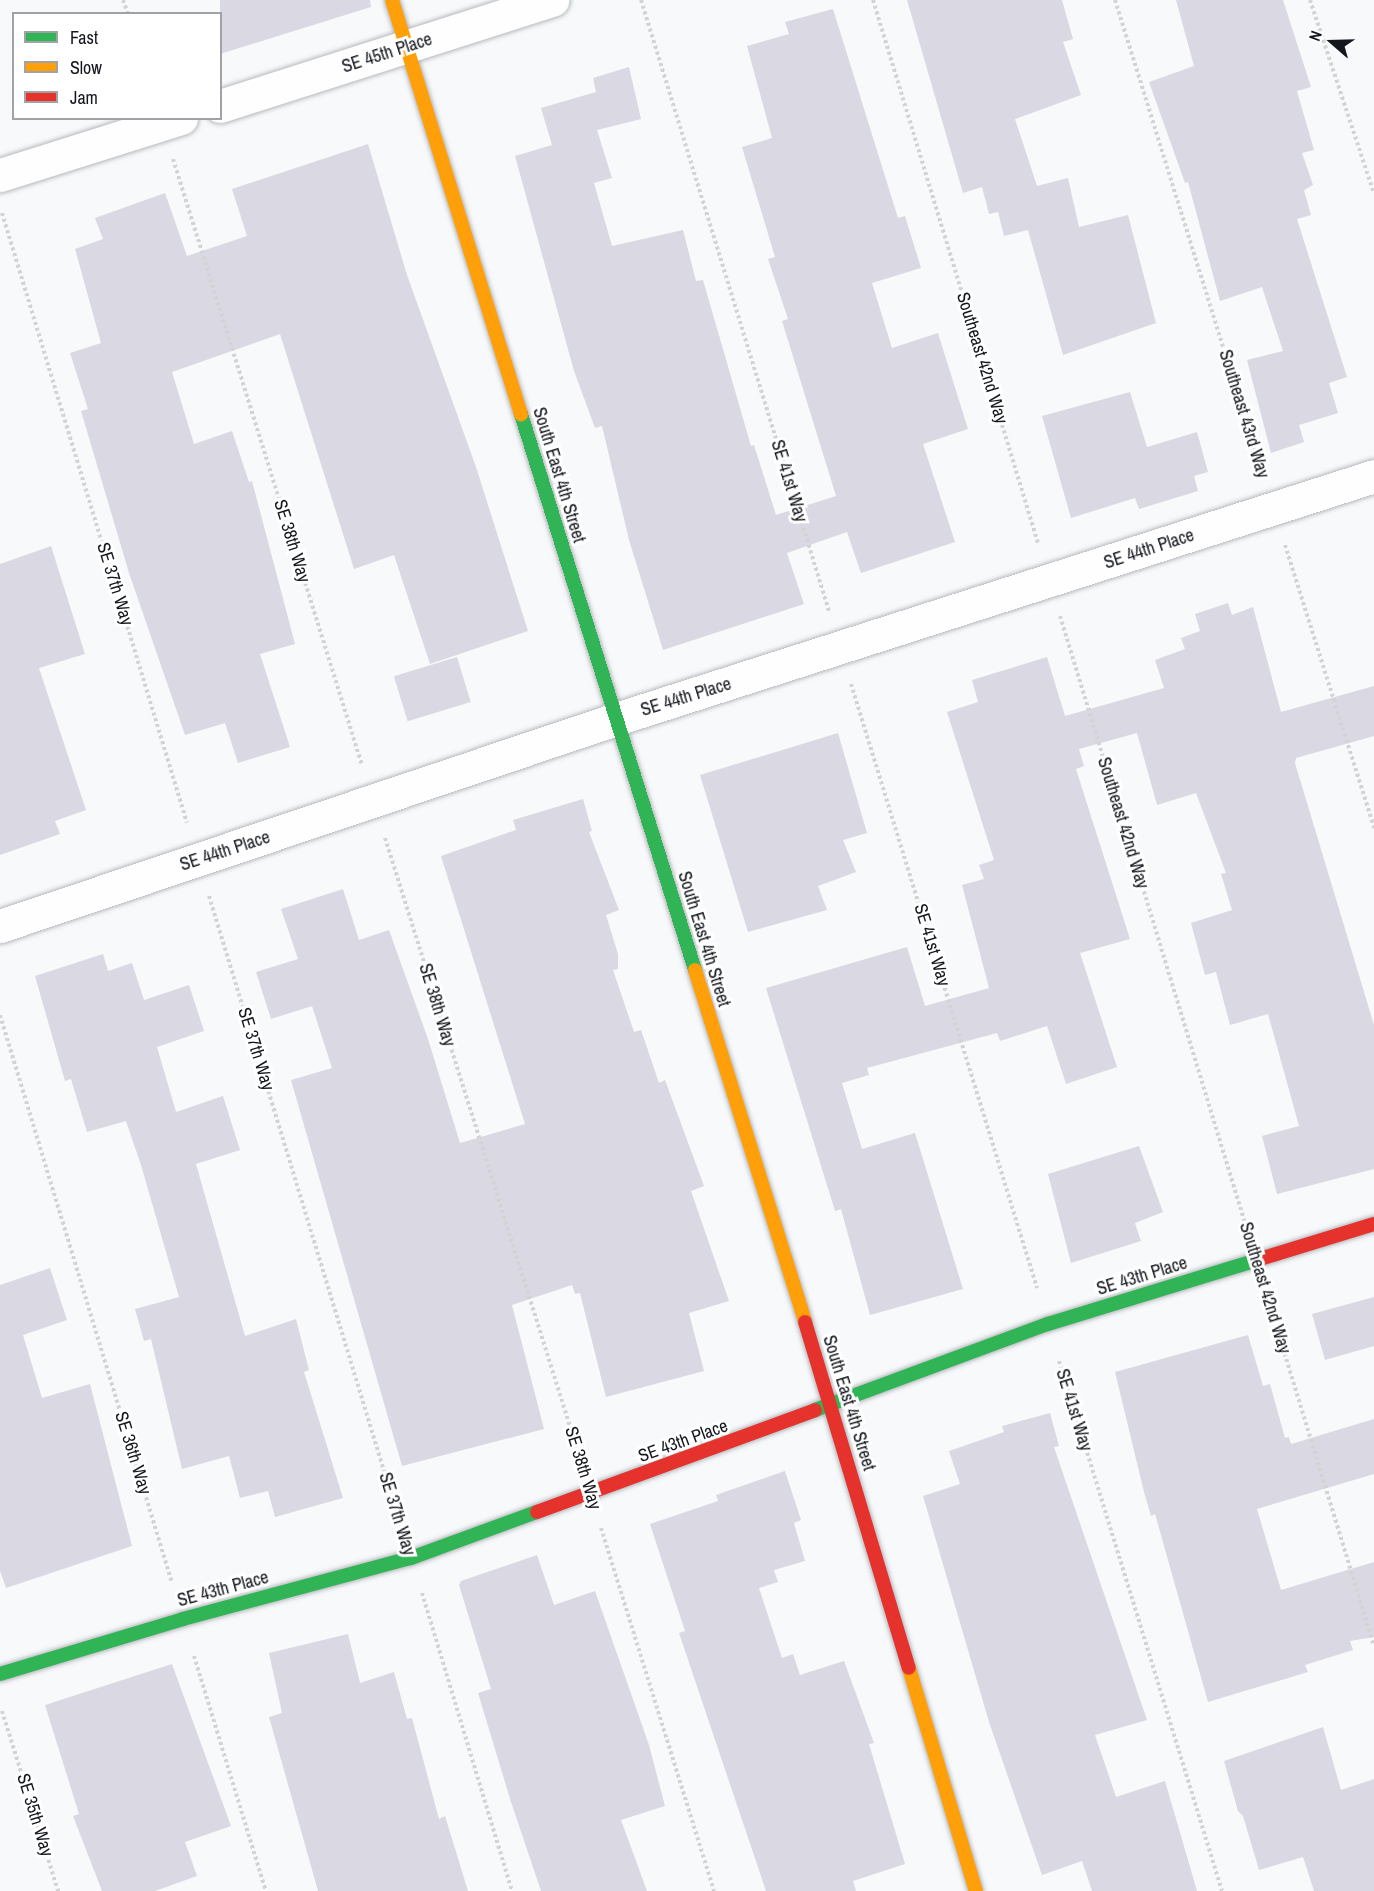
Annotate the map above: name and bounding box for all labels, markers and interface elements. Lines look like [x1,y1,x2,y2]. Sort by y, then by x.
legend [12,12,222,120]
north arrow [1302,12,1362,72]
text: Fast [70,25,98,50]
street label: SE 45th Place [339,28,435,78]
text: N [1303,28,1327,44]
text: Slow [70,55,102,80]
text: Jam [70,85,98,110]
street label: Southeast 42nd Way [952,290,1012,426]
street label: Southeast 43rd Way [1214,347,1274,481]
street label: South East 4th Street [528,405,590,545]
street label: SE 41st Way [766,437,812,525]
street label: SE 38th Way [269,497,315,585]
street label: SE 44th Place [1101,524,1197,574]
street label: SE 37th Way [92,540,138,628]
street label: SE 44th Place [638,673,734,721]
street label: Southeast 42nd Way [1093,755,1153,891]
street label: SE 44th Place [177,826,273,876]
street label: South East 4th Street [673,869,735,1009]
street label: SE 41st Way [909,901,955,989]
street label: SE 38th Way [414,961,460,1049]
street label: SE 37th Way [233,1005,279,1093]
street label: Southeast 42nd Way [1235,1220,1295,1356]
street label: SE 43th Place [1094,1252,1190,1300]
street label: South East 4th Street [818,1333,880,1473]
street label: SE 41st Way [1051,1366,1097,1454]
street label: SE 36th Way [110,1409,156,1497]
street label: SE 43th Place [635,1415,731,1467]
street label: SE 38th Way [560,1424,606,1512]
street label: SE 37th Way [374,1470,420,1558]
street label: SE 43th Place [175,1566,271,1612]
street label: SE 35th Way [12,1771,58,1859]

